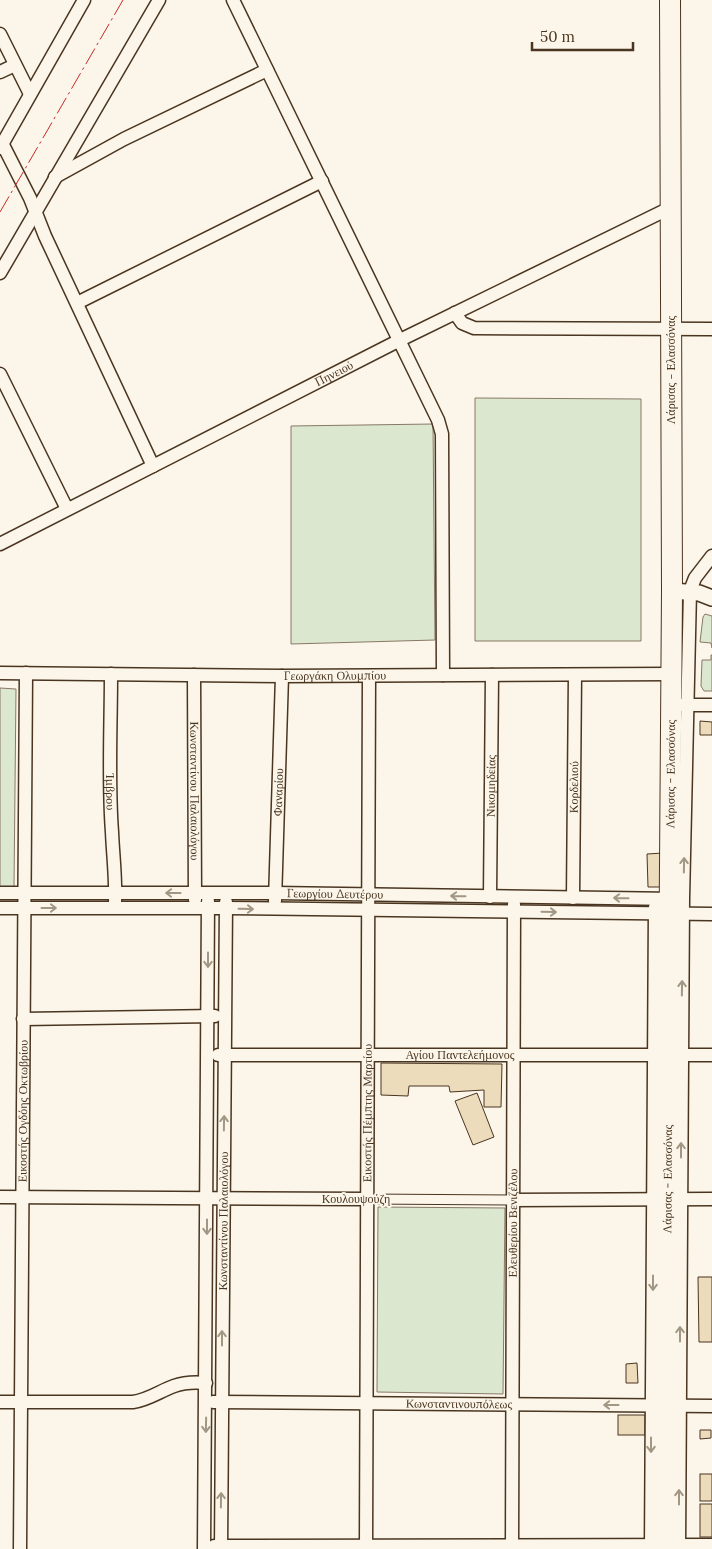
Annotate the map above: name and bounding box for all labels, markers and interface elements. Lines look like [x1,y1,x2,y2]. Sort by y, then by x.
scale bar [532,20,633,52]
text: 50 m [540,27,575,46]
street label: Λάρισας - Ελασσόνας [663,315,678,424]
street label: Πηνειού [312,357,356,389]
street label: Γεωργάκη Ολυμπίου [284,667,386,683]
street label: Λάρισας - Ελασσόνας [662,719,678,829]
street label: Κωνσταντίνου Παλαιολόγου [187,721,203,861]
street label: Νικομηδείας [483,755,498,817]
street label: Κορδελιού [566,761,581,813]
street label: Φαναρίου [270,768,286,816]
street label: Ίμβρου [103,773,119,811]
one-way arrow [679,857,689,874]
street label: Γεωργίου Δευτέρου [287,885,383,902]
one-way arrow [165,888,182,898]
one-way arrow [450,891,466,901]
one-way arrow [613,893,629,903]
one-way arrow [40,903,56,913]
one-way arrow [238,904,254,913]
one-way arrow [540,908,556,917]
one-way arrow [203,952,213,968]
one-way arrow [677,980,687,996]
street label: Εικοστής Ογδόης Οκτωβρίου [15,1040,30,1182]
street label: Εικοστής Πέμπτης Μαρτίου [359,1044,375,1182]
street label: Αγίου Παντελεήμονος [406,1047,515,1062]
one-way arrow [219,1115,229,1132]
street label: Λάρισας - Ελασσόνας [659,1124,675,1233]
one-way arrow [676,1142,686,1158]
street label: Κωνσταντίνου Παλαιολόγου [215,1151,231,1291]
street label: Ελευθερίου Βενιζέλου [505,1169,520,1277]
street label: Κουλουψούζη [322,1191,390,1206]
one-way arrow [202,1219,212,1235]
one-way arrow [648,1274,658,1290]
one-way arrow [675,1326,685,1342]
one-way arrow [217,1330,227,1346]
street label: Κωνσταντινουπόλεως [406,1396,513,1411]
one-way arrow [603,1400,620,1410]
one-way arrow [201,1417,210,1433]
one-way arrow [646,1436,656,1453]
one-way arrow [674,1489,684,1505]
one-way arrow [216,1493,226,1509]

